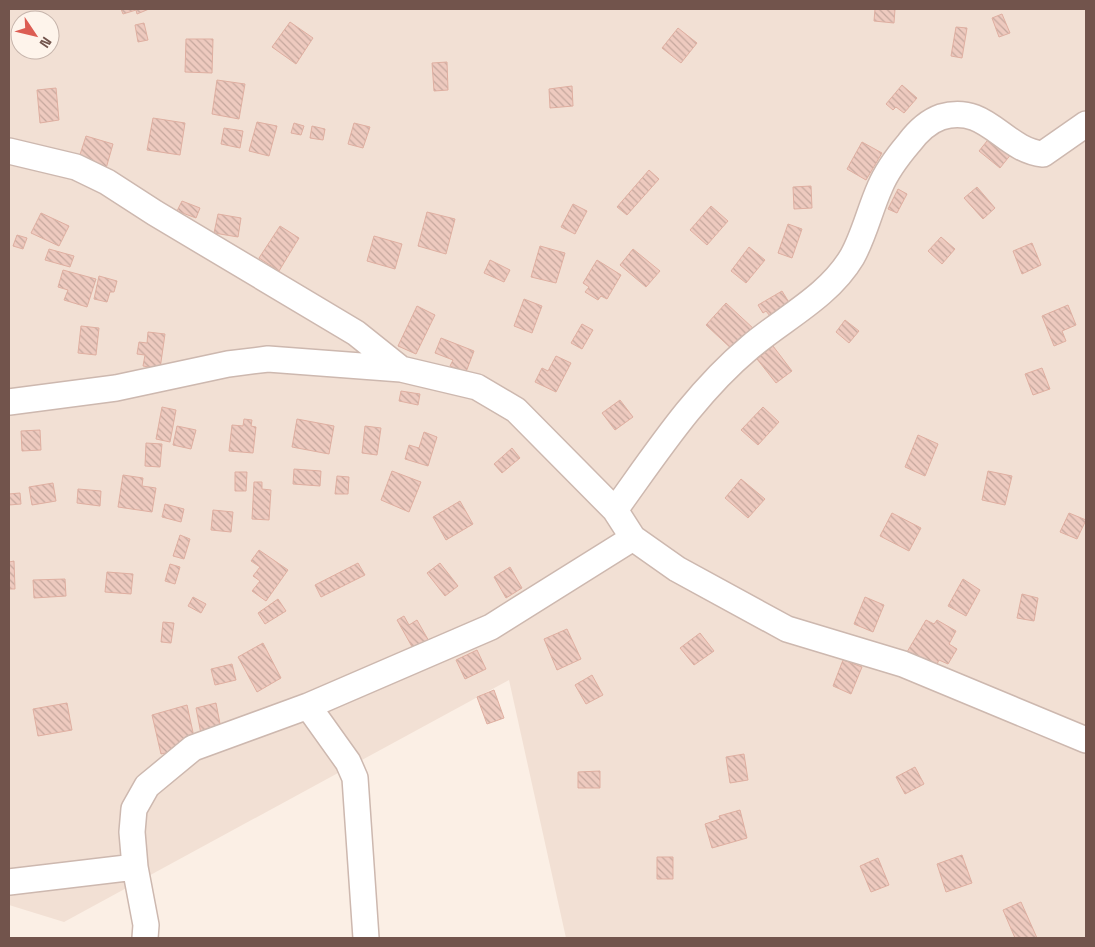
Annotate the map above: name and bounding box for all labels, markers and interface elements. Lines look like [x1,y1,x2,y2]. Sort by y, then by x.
north arrow [10,10,60,60]
text: N [36,33,56,51]

